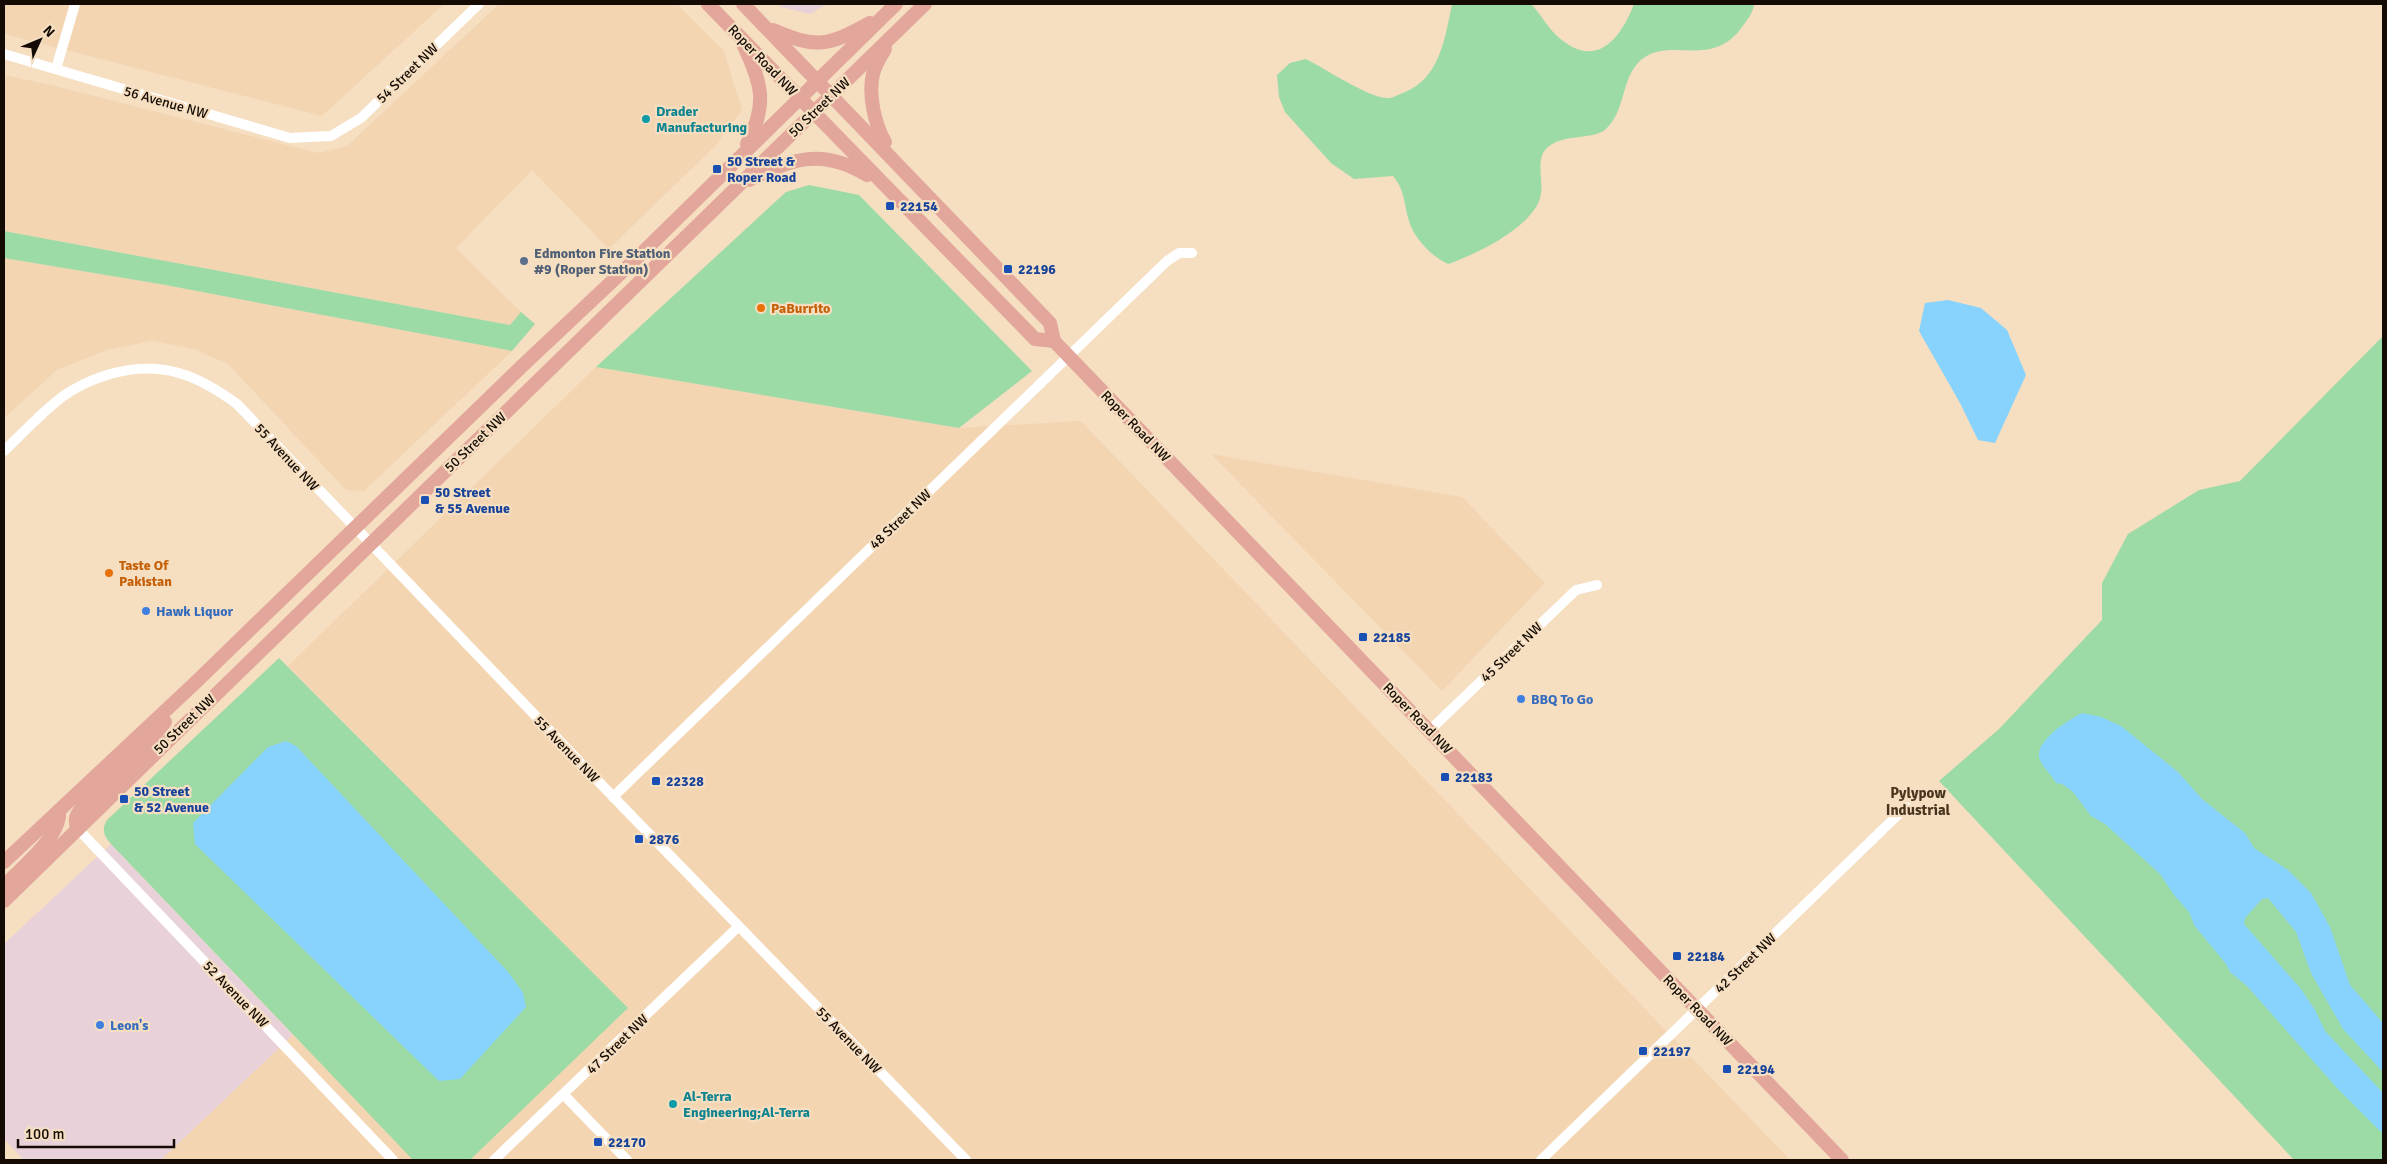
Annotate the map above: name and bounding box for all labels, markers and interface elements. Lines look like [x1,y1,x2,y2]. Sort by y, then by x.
north arrow [15,15,65,65]
street label: Roper Road NW [724,21,801,100]
text: N [39,22,58,41]
street label: 54 Street NW [373,40,442,107]
street label: 50 Street NW [785,74,854,141]
street label: 56 Avenue NW [122,82,210,123]
place label: Drader Manufacturing [656,103,748,136]
marker: Drader Manufacturing [640,113,652,125]
place label: 50 Street & Roper Road [727,153,797,186]
marker: 50 Street & Roper Road [711,163,723,175]
place label: 22154 [900,198,938,215]
marker: 22154 [884,200,896,212]
place label: Edmonton Fire Station #9 (Roper Station) [534,245,671,278]
marker: Edmonton Fire Station #9 (Roper Station) [518,255,530,267]
place label: 22196 [1018,261,1056,278]
marker: 22196 [1002,263,1014,275]
place label: PaBurrito [771,300,830,317]
marker: PaBurrito [755,302,767,314]
street label: Roper Road NW [1097,387,1174,466]
street label: 50 Street NW [441,409,510,476]
street label: 55 Avenue NW [251,420,322,495]
place label: 50 Street & 55 Avenue [435,484,510,517]
street label: 48 Street NW [866,486,935,553]
marker: 50 Street & 55 Avenue [419,494,431,506]
place label: Taste Of Pakistan [119,557,172,590]
marker: Taste Of Pakistan [103,567,115,579]
place label: Hawk Liquor [156,603,233,620]
marker: Hawk Liquor [140,605,152,617]
street label: 45 Street NW [1477,619,1546,686]
place label: 22185 [1373,629,1411,646]
marker: 22185 [1357,631,1369,643]
street label: Roper Road NW [1379,679,1456,758]
street label: 50 Street NW [150,691,219,758]
place label: BBQ To Go [1531,691,1593,708]
marker: BBQ To Go [1515,693,1527,705]
street label: 55 Avenue NW [530,712,603,786]
place label: 22183 [1455,769,1493,786]
marker: 22183 [1439,771,1451,783]
place label: 22328 [666,773,704,790]
marker: 22328 [650,775,662,787]
place label: 50 Street & 52 Avenue [134,783,209,816]
district label: Pylypow Industrial [1886,784,1951,819]
marker: 50 Street & 52 Avenue [118,793,130,805]
place label: 2876 [649,831,680,848]
marker: 2876 [633,833,645,845]
street label: 42 Street NW [1711,930,1780,997]
place label: 22184 [1687,948,1725,965]
marker: 22184 [1671,950,1683,962]
street label: 52 Avenue NW [199,957,272,1031]
street label: Roper Road NW [1659,971,1736,1050]
street label: 55 Avenue NW [812,1003,885,1077]
street label: 47 Street NW [583,1011,652,1078]
place label: Leon's [110,1017,149,1034]
marker: Leon's [94,1019,106,1031]
place label: 22197 [1653,1043,1691,1060]
marker: 22197 [1637,1045,1649,1057]
place label: 22194 [1737,1061,1775,1078]
marker: 22194 [1721,1063,1733,1075]
place label: Al-Terra Engineering;Al-Terra [683,1088,810,1121]
marker: Al-Terra Engineering;Al-Terra [667,1098,679,1110]
scale bar [18,1116,174,1148]
text: 100 m [25,1125,65,1143]
place label: 22170 [608,1134,646,1151]
marker: 22170 [592,1136,604,1148]

